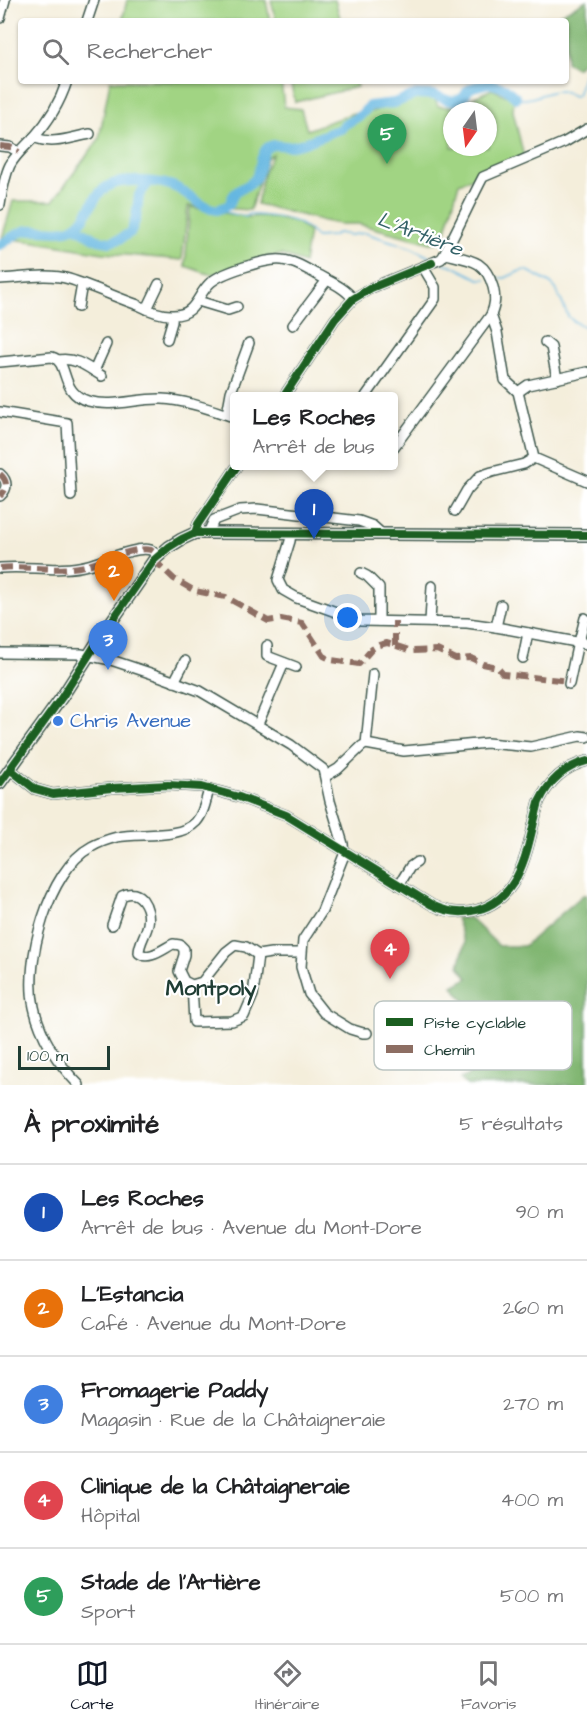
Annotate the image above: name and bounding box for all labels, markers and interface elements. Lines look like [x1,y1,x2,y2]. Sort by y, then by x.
search box [18,18,569,84]
icon: search [39,35,72,68]
text: Rechercher [87,36,212,67]
north arrow [443,102,497,156]
pin: 5 [368,114,406,164]
water label: L'Artière [373,205,468,264]
popup [230,392,398,470]
text: Les Roches [253,402,375,433]
text: Arrêt de bus [253,433,375,461]
pin: 1 [294,490,334,539]
pin: 2 [94,552,134,601]
your location [333,603,362,632]
pin: 3 [88,620,128,670]
place label: Chris Avenue [70,707,191,735]
marker: Chris Avenue [51,714,65,728]
pin: 4 [370,930,410,979]
district label: Montpoly [166,973,257,1006]
legend [374,1001,572,1070]
text: Piste cyclable [424,1012,526,1035]
text: Chemin [424,1039,475,1061]
scale bar [18,1043,110,1070]
text: 100 m [27,1045,68,1067]
text: À proximité [24,1106,159,1142]
text: 5 résultats [459,1110,563,1138]
text: Les Roches [81,1183,204,1214]
text: 1 [42,1198,45,1226]
text: 90 m [515,1198,563,1226]
text: Arrêt de bus · Avenue du Mont-Dore [81,1214,422,1242]
text: L'Estancia [81,1279,183,1310]
text: 2 [38,1294,49,1322]
text: 260 m [503,1294,563,1322]
text: Café · Avenue du Mont-Dore [81,1310,346,1338]
text: Fromagerie Paddy [81,1375,268,1406]
text: 3 [38,1390,49,1418]
text: 270 m [503,1390,563,1418]
text: Magasin · Rue de la Châtaigneraie [81,1406,385,1434]
text: Clinique de la Châtaigneraie [81,1471,350,1502]
text: 4 [37,1486,50,1514]
text: 400 m [501,1486,563,1514]
text: Hôpital [81,1502,140,1530]
text: Stade de l'Artière [81,1567,261,1598]
text: 5 [36,1582,51,1610]
text: 500 m [500,1582,563,1610]
text: Sport [81,1598,135,1626]
tab: Carte [70,1657,114,1715]
tab: Itinéraire [255,1657,320,1715]
tab: Favoris [461,1657,516,1715]

